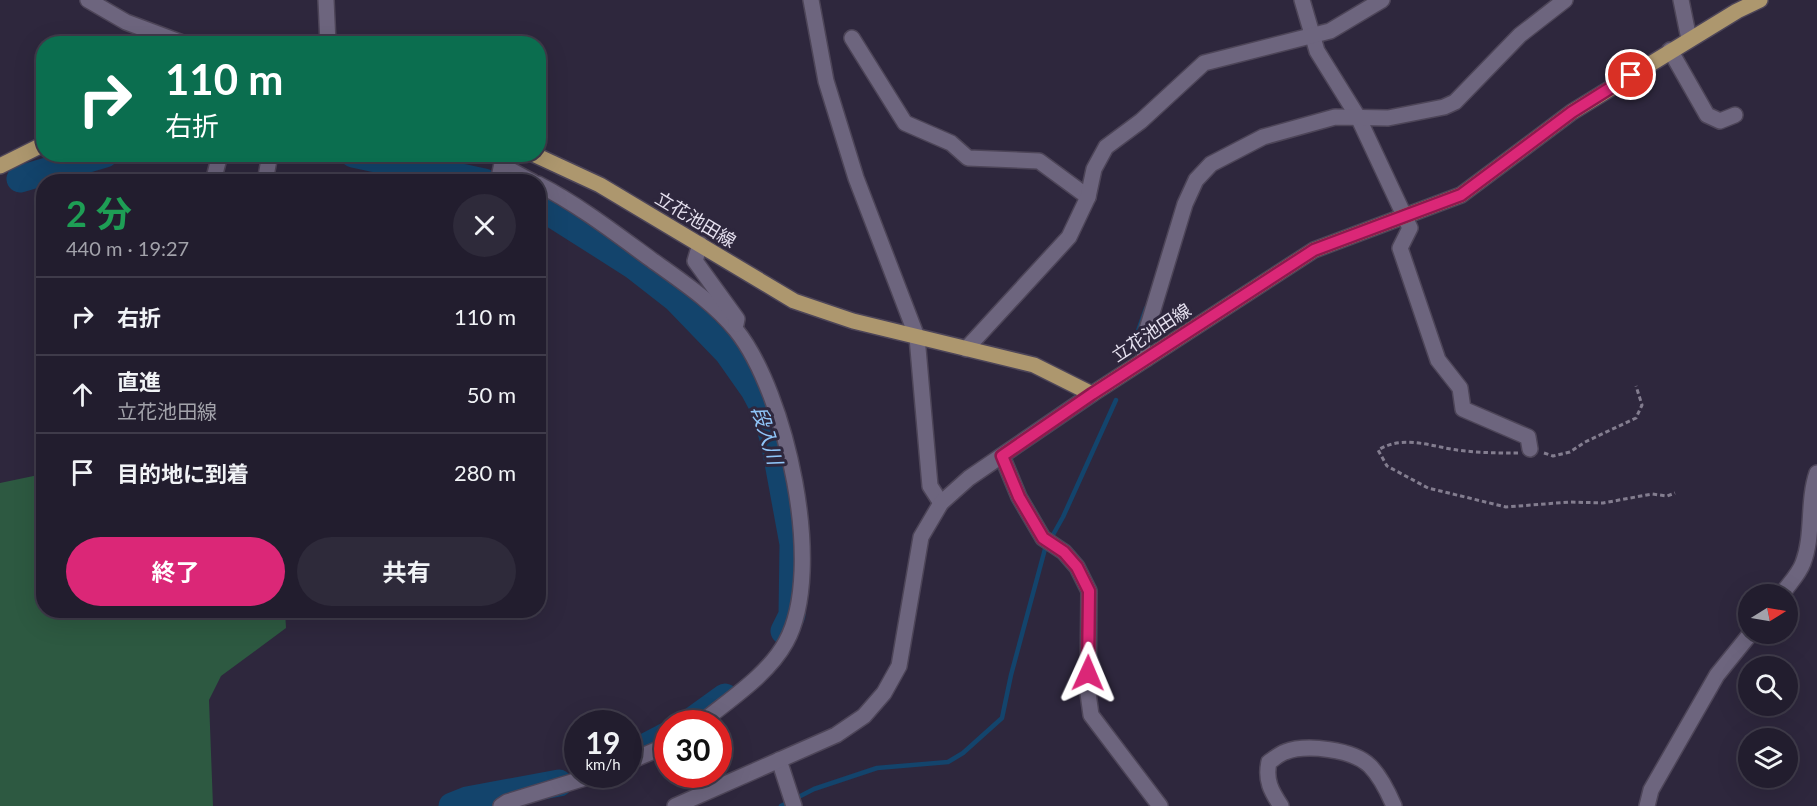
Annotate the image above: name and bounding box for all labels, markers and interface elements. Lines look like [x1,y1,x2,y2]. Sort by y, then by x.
pin [1605,49,1656,100]
text: 110 m [165,54,283,104]
icon: arrive [1614,58,1647,91]
icon: right [66,60,144,138]
text: 右折 [165,109,219,142]
street label: 立花池田線 [652,186,740,252]
text: 2 分 [66,191,132,235]
button: close [453,194,516,257]
text: 440 m · 19:27 [66,236,189,260]
street label: 立花池田線 [1107,298,1195,366]
icon: right [66,300,99,333]
text: 110 m [454,303,516,330]
text: 右折 [117,304,161,331]
text: 直進 [117,368,161,395]
icon: ahead [66,378,99,411]
text: 50 m [467,381,516,408]
text: 立花池田線 [117,399,217,423]
water label: 段入川 [748,403,789,469]
icon: arrive [66,456,99,489]
text: 280 m [454,459,516,486]
text: 目的地に到着 [117,460,249,487]
button: 終了 [66,537,285,606]
button: 共有 [297,537,516,606]
north arrow [1738,584,1798,644]
map controls [1738,584,1798,788]
position arrow [1056,641,1120,705]
button: search [1738,656,1798,716]
speed limit sign: 30 [654,710,732,788]
text: 19 [586,724,620,760]
button: layers [1738,728,1798,788]
text: km/h [585,755,621,773]

